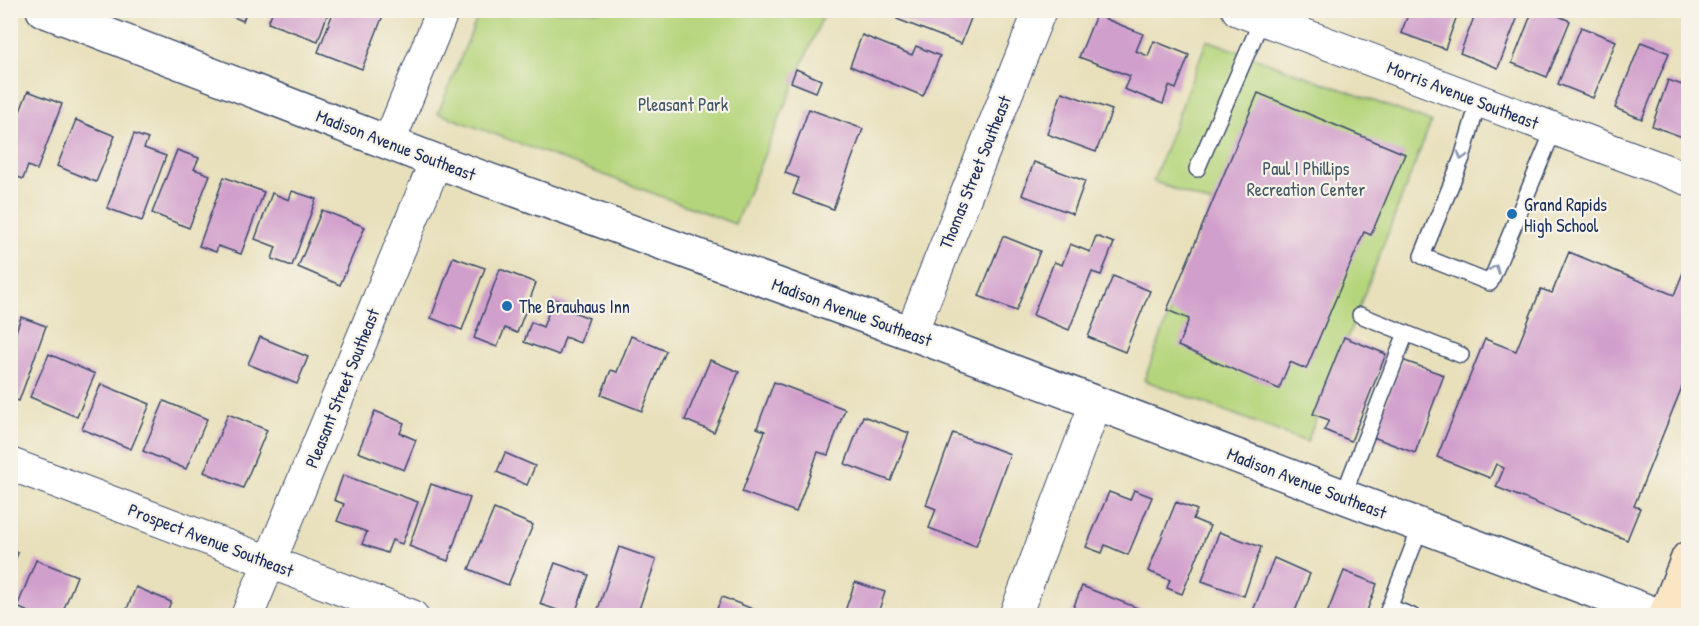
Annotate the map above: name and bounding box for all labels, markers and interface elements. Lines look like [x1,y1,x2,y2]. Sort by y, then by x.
street label: Morris Avenue Southeast [1384,55,1543,136]
street label: Thomas Street Southeast [933,91,1018,252]
park label: Pleasant Park [638,92,729,117]
street label: Madison Avenue Southeast [313,103,480,187]
one-way arrow [1456,150,1469,161]
park label: Paul I Phillips Recreation Center [1247,156,1365,202]
place label: Grand Rapids High School [1524,192,1607,238]
marker: Grand Rapids High School [1505,207,1519,221]
one-way arrow [1488,265,1500,276]
street label: Madison Avenue Southeast [768,271,936,353]
place label: The Brauhaus Inn [519,294,630,319]
marker: The Brauhaus Inn [500,299,514,313]
street label: Pleasant Street Southeast [299,304,386,471]
street label: Madison Avenue Southeast [1224,441,1391,525]
street label: Prospect Avenue Southeast [125,497,298,583]

